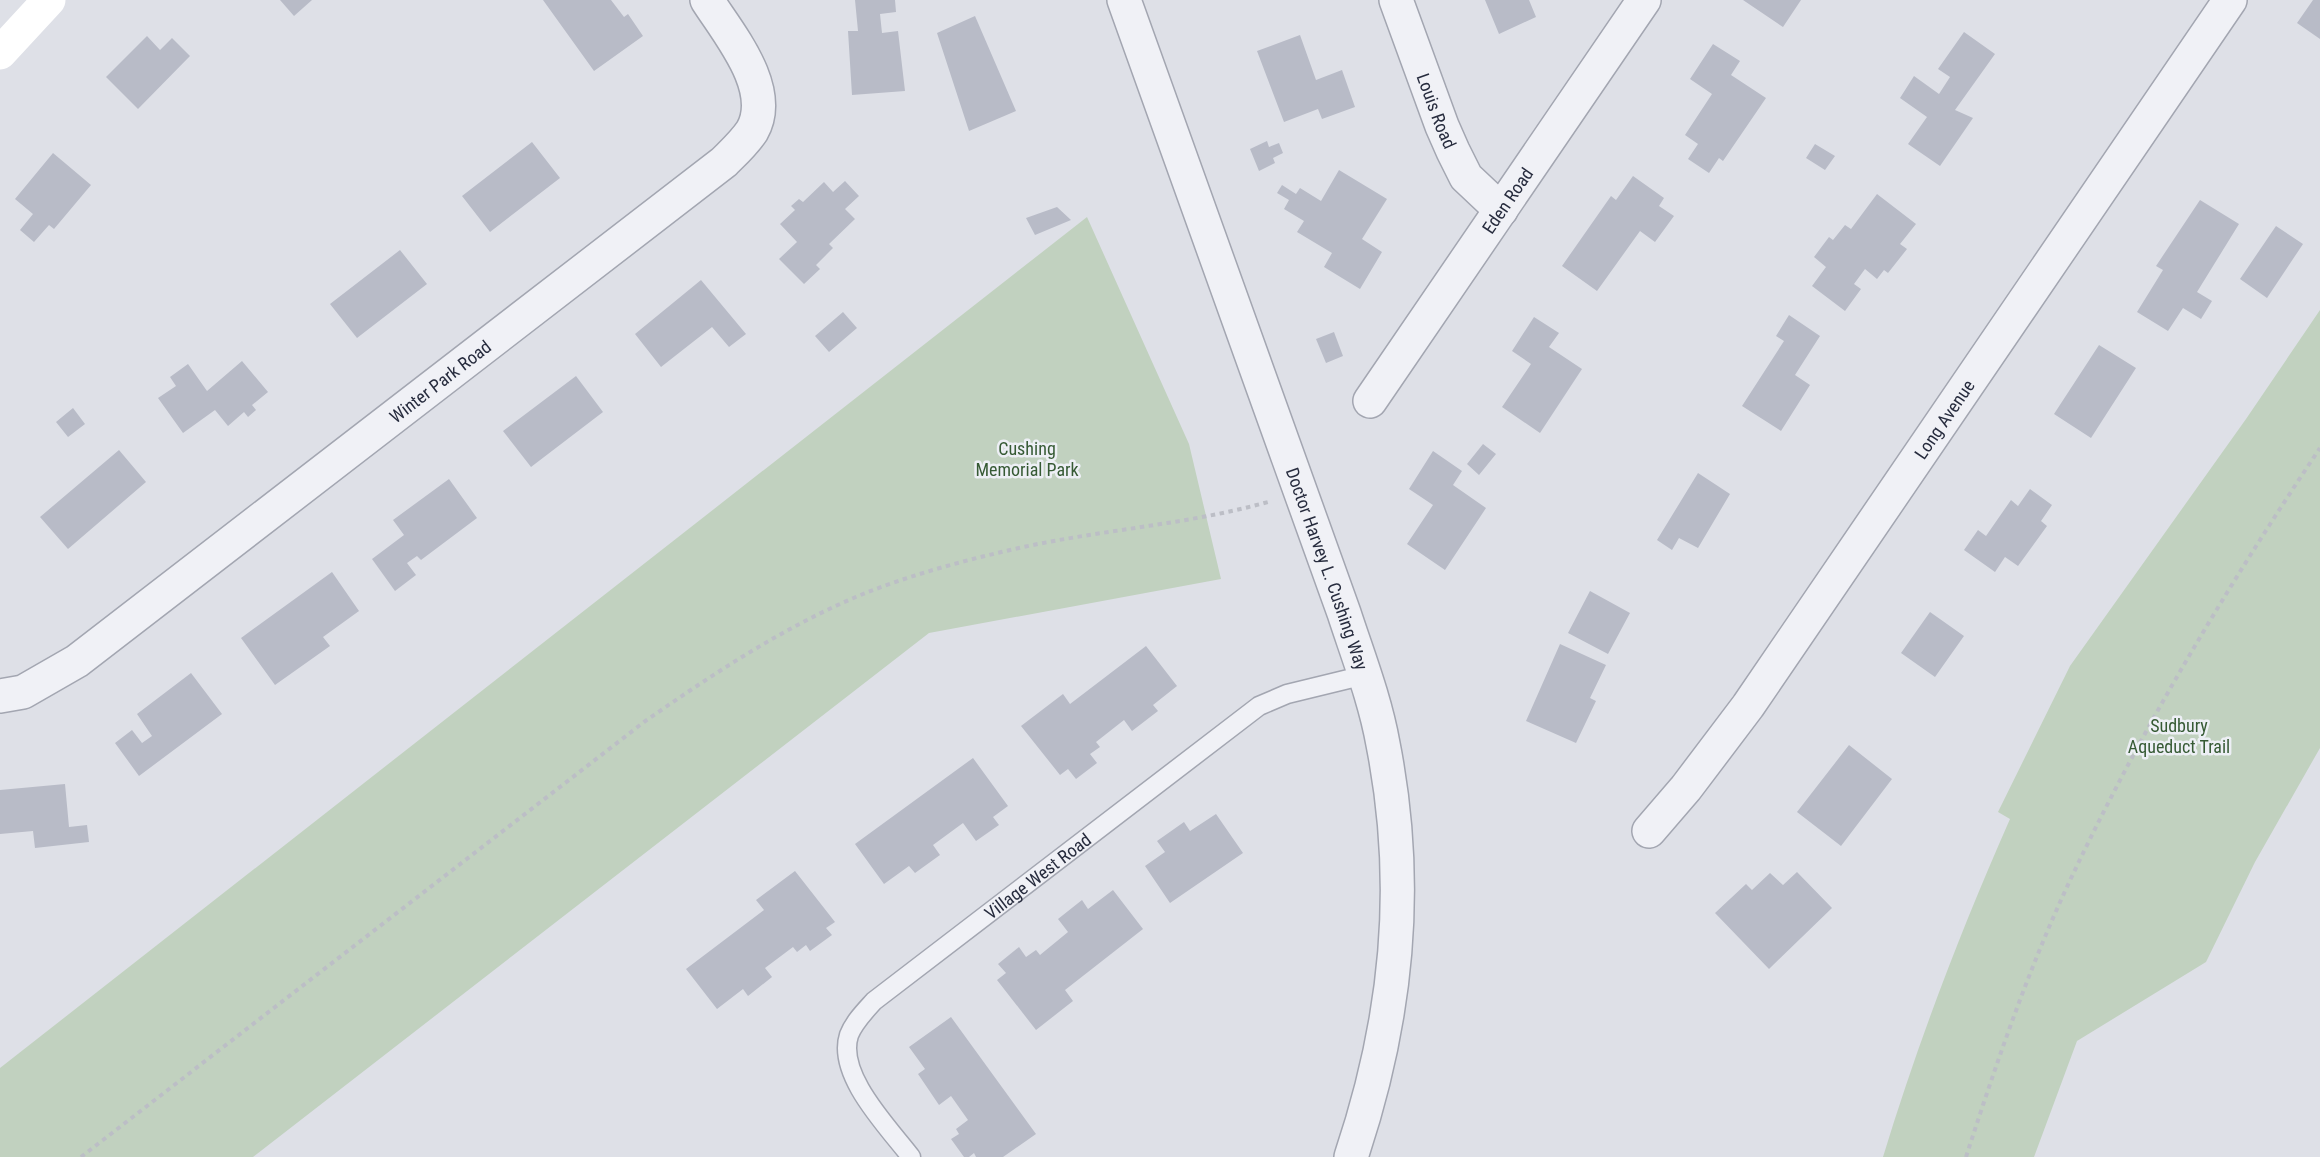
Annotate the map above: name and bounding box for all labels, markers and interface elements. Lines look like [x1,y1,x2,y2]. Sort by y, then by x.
street label: Louis Road [1413,70,1461,152]
street label: Eden Road [1477,163,1537,237]
street label: Winter Park Road [385,335,495,427]
street label: Long Avenue [1910,375,1978,463]
park label: Cushing Memorial Park [975,438,1079,480]
street label: Doctor Harvey L. Cushing Way [1282,465,1373,673]
park label: Sudbury Aqueduct Trail [2128,715,2230,757]
street label: Village West Road [980,828,1095,923]

